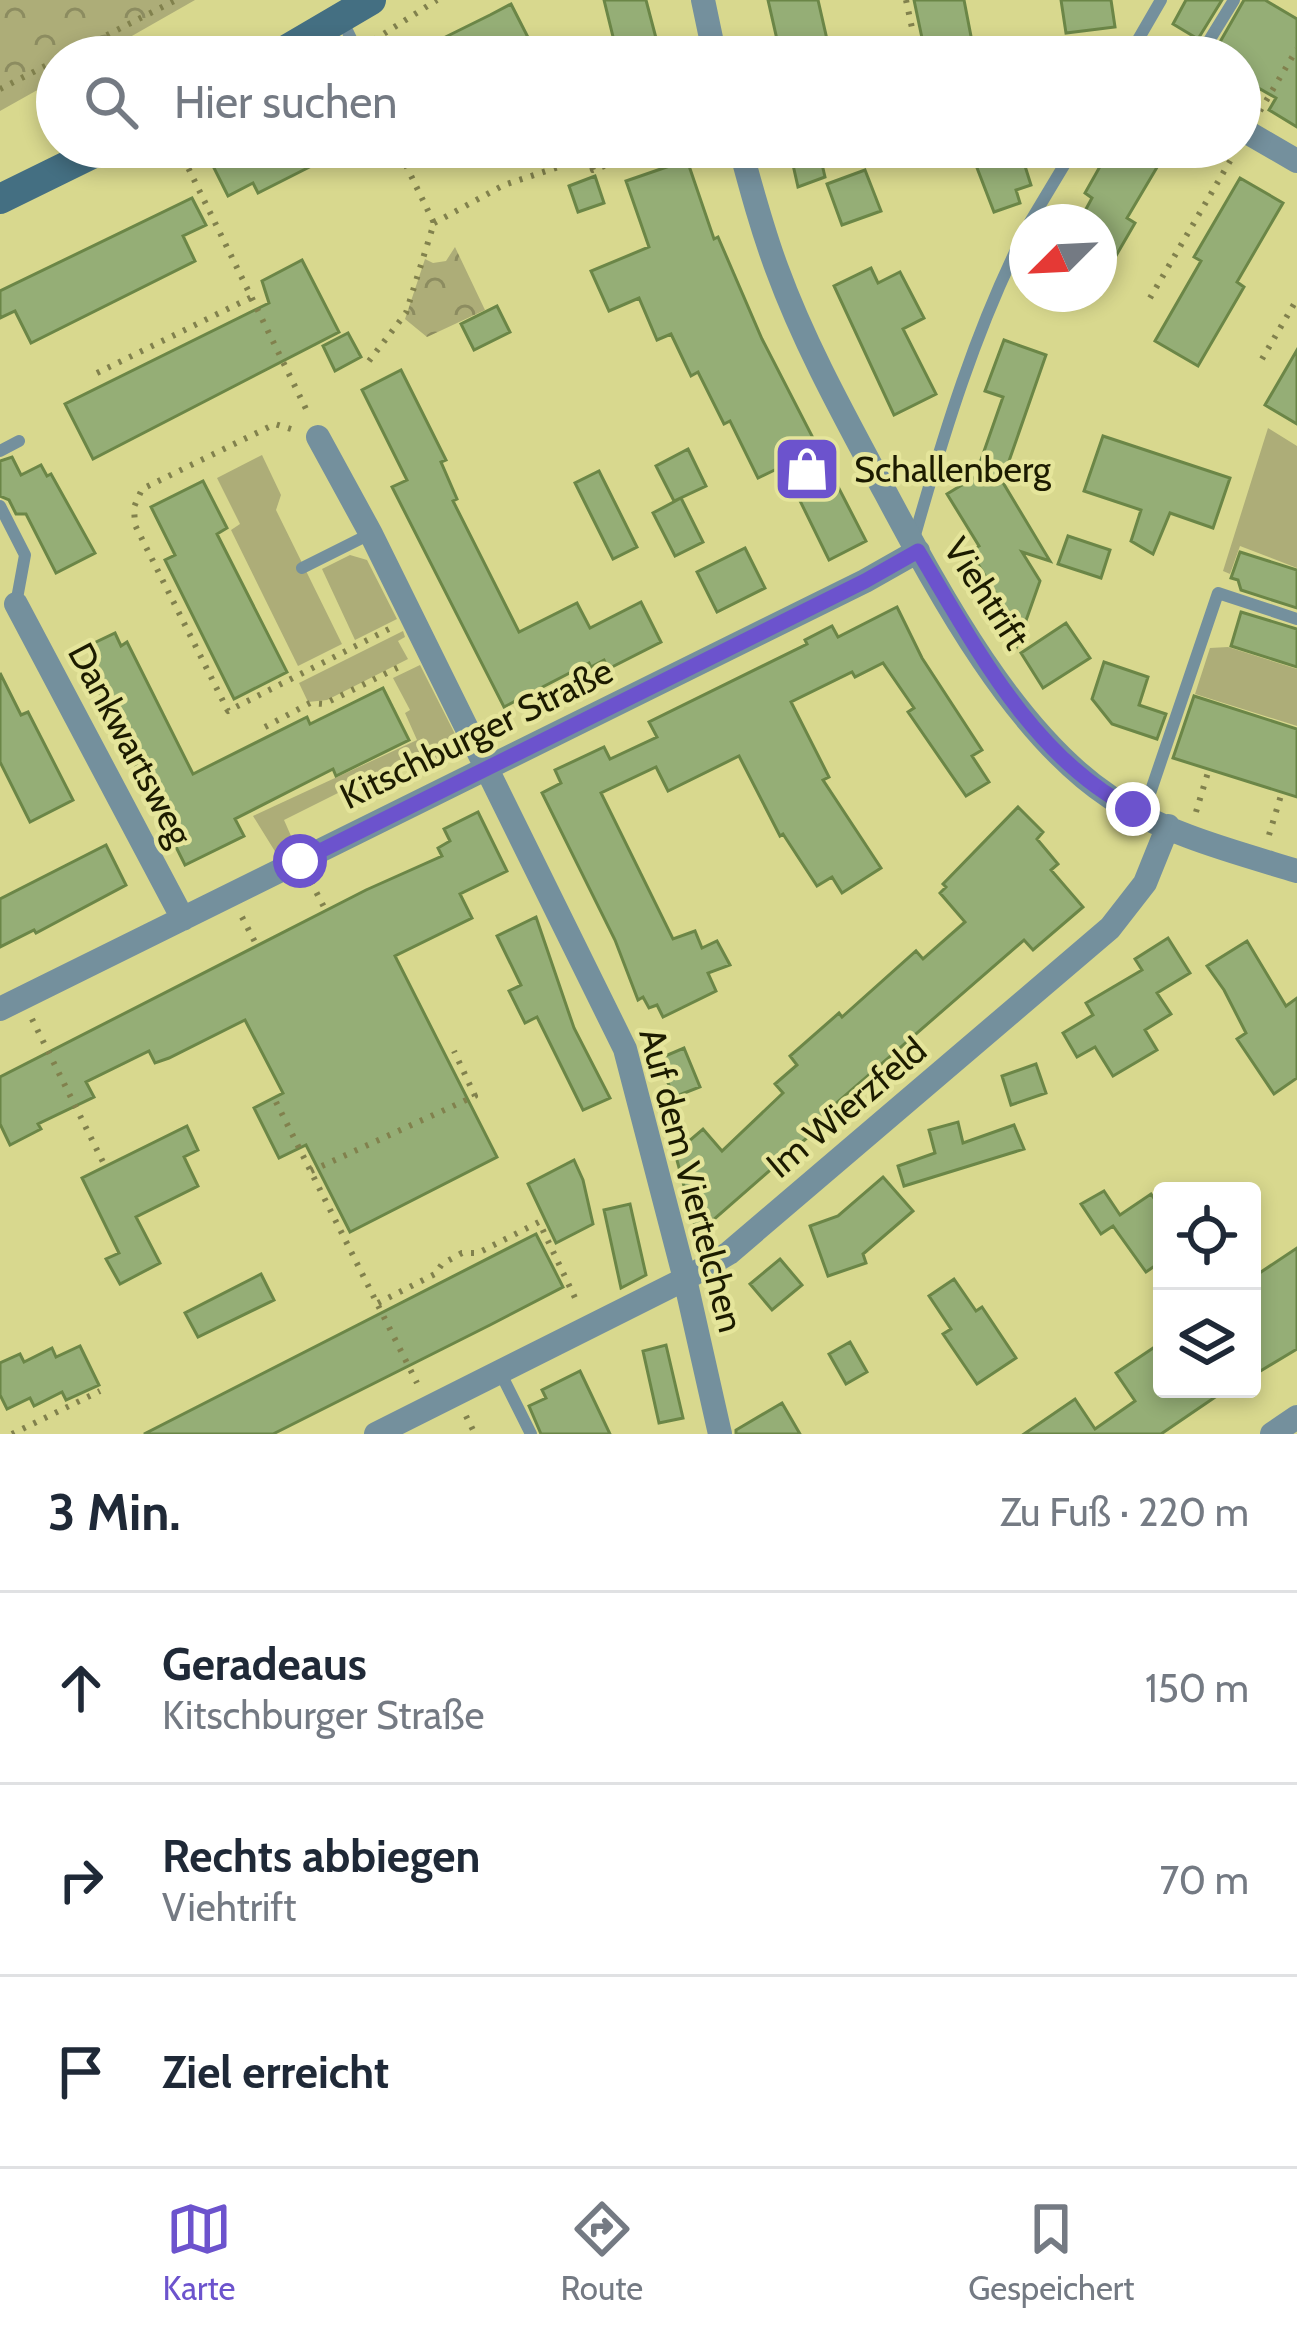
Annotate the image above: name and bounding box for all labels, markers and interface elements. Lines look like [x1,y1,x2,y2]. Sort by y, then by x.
search box [36,36,1261,168]
icon: search [78,69,144,135]
text: Hier suchen [174,75,398,129]
north arrow [1009,204,1117,312]
shop icon: Schallenberg [772,434,842,504]
place label: Schallenberg [854,447,1052,491]
street label: Viehtrift [935,529,1039,657]
street label: Dankwartsweg [59,635,203,854]
street label: Kitschburger Straße [333,648,619,818]
route end [1106,782,1160,836]
route start [273,834,327,888]
street label: Auf dem Viertelchen [630,1023,754,1337]
street label: Im Wierzfeld [757,1027,935,1187]
map controls [1153,1182,1261,1398]
button: locate [1153,1182,1261,1290]
button: layers [1153,1290,1261,1398]
text: 3 Min. [48,1481,181,1543]
text: Zu Fuß · 220 m [1000,1488,1249,1536]
text: Geradeaus [162,1637,367,1691]
icon: ahead [48,1655,114,1721]
text: 150 m [1145,1664,1249,1712]
text: Kitschburger Straße [162,1691,484,1739]
text: Rechts abbiegen [162,1829,480,1883]
icon: right [48,1847,114,1913]
text: 70 m [1160,1856,1249,1904]
text: Viehtrift [162,1883,296,1931]
icon: arrive [48,2039,114,2105]
text: Ziel erreicht [162,2045,389,2099]
tab: Karte [163,2196,235,2308]
tab: Route [561,2196,643,2308]
tab: Gespeichert [968,2196,1134,2308]

